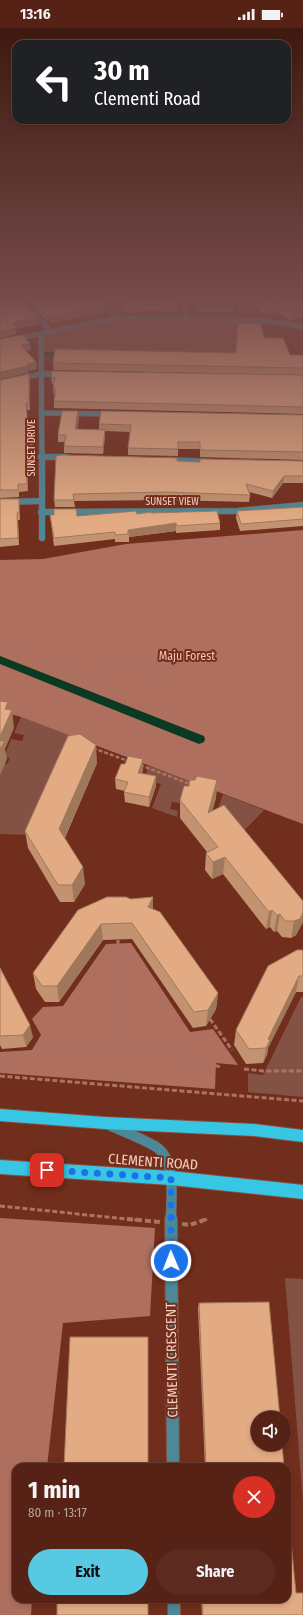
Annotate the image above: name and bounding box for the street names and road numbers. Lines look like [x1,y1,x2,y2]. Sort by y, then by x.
street label: SUNSET DRIVE [26,419,38,477]
street label: SUNSET VIEW [145,496,199,508]
street label: CLEMENTI ROAD [108,1150,198,1174]
street label: CLEMENTI CRESCENT [162,1302,182,1418]

